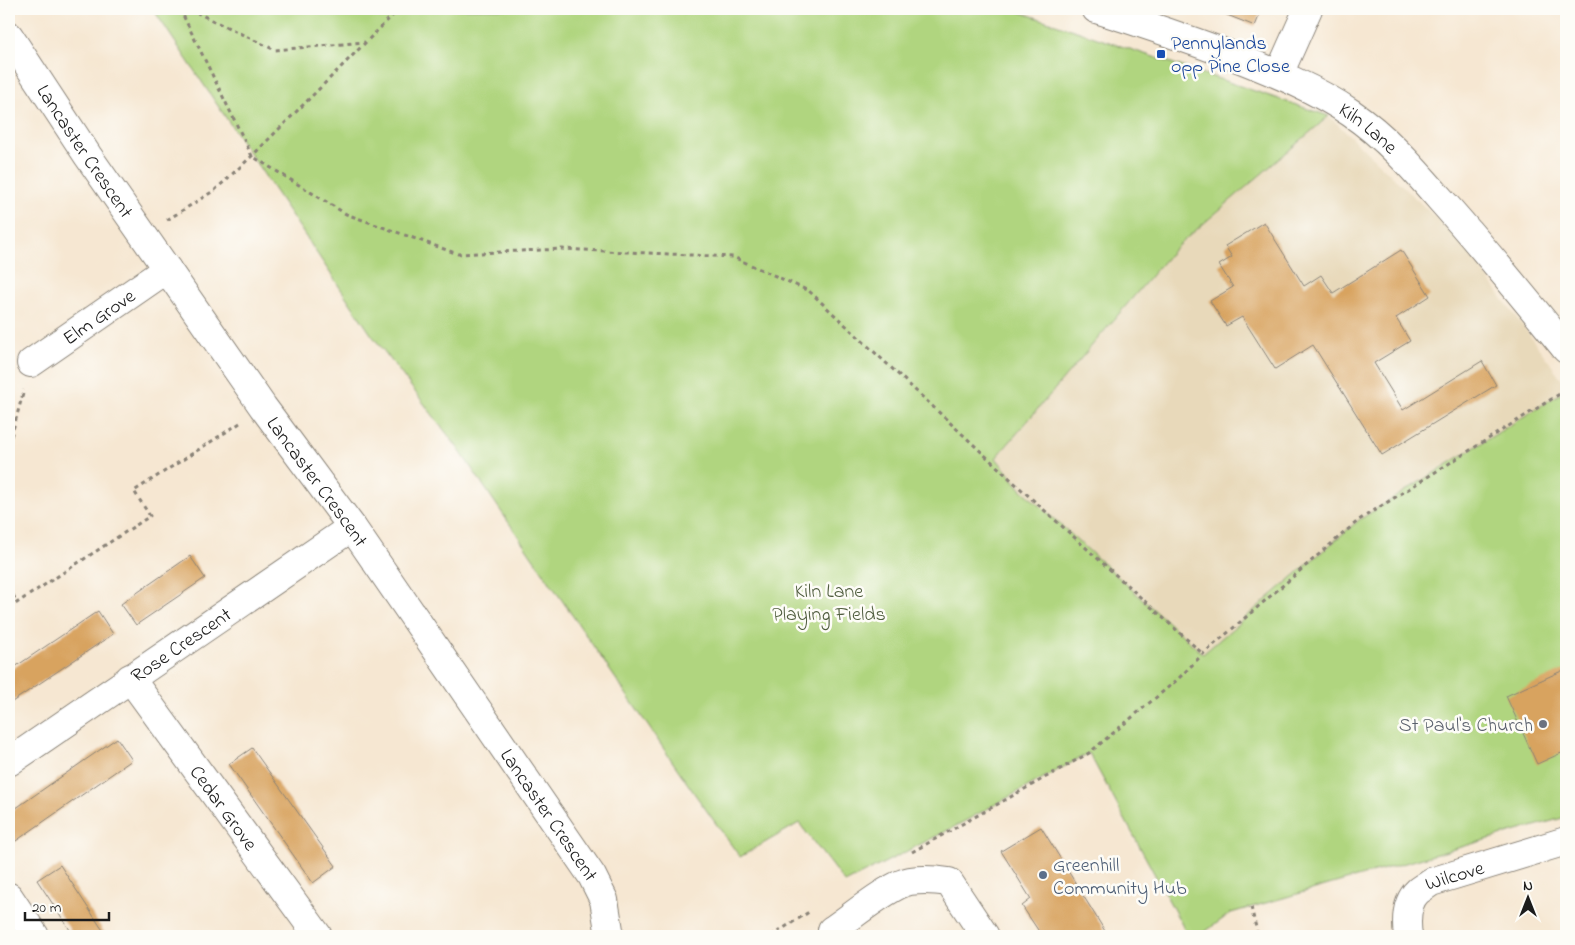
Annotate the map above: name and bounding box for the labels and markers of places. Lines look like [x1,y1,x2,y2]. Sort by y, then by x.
place label: Pennylands opp Pine Close [1171,30,1290,82]
marker: Pennylands opp Pine Close [1155,48,1167,60]
place label: St Paul's Church [1399,712,1533,741]
marker: St Paul's Church [1537,718,1549,730]
place label: Greenhill Community Hub [1053,852,1187,904]
marker: Greenhill Community Hub [1037,869,1049,881]

